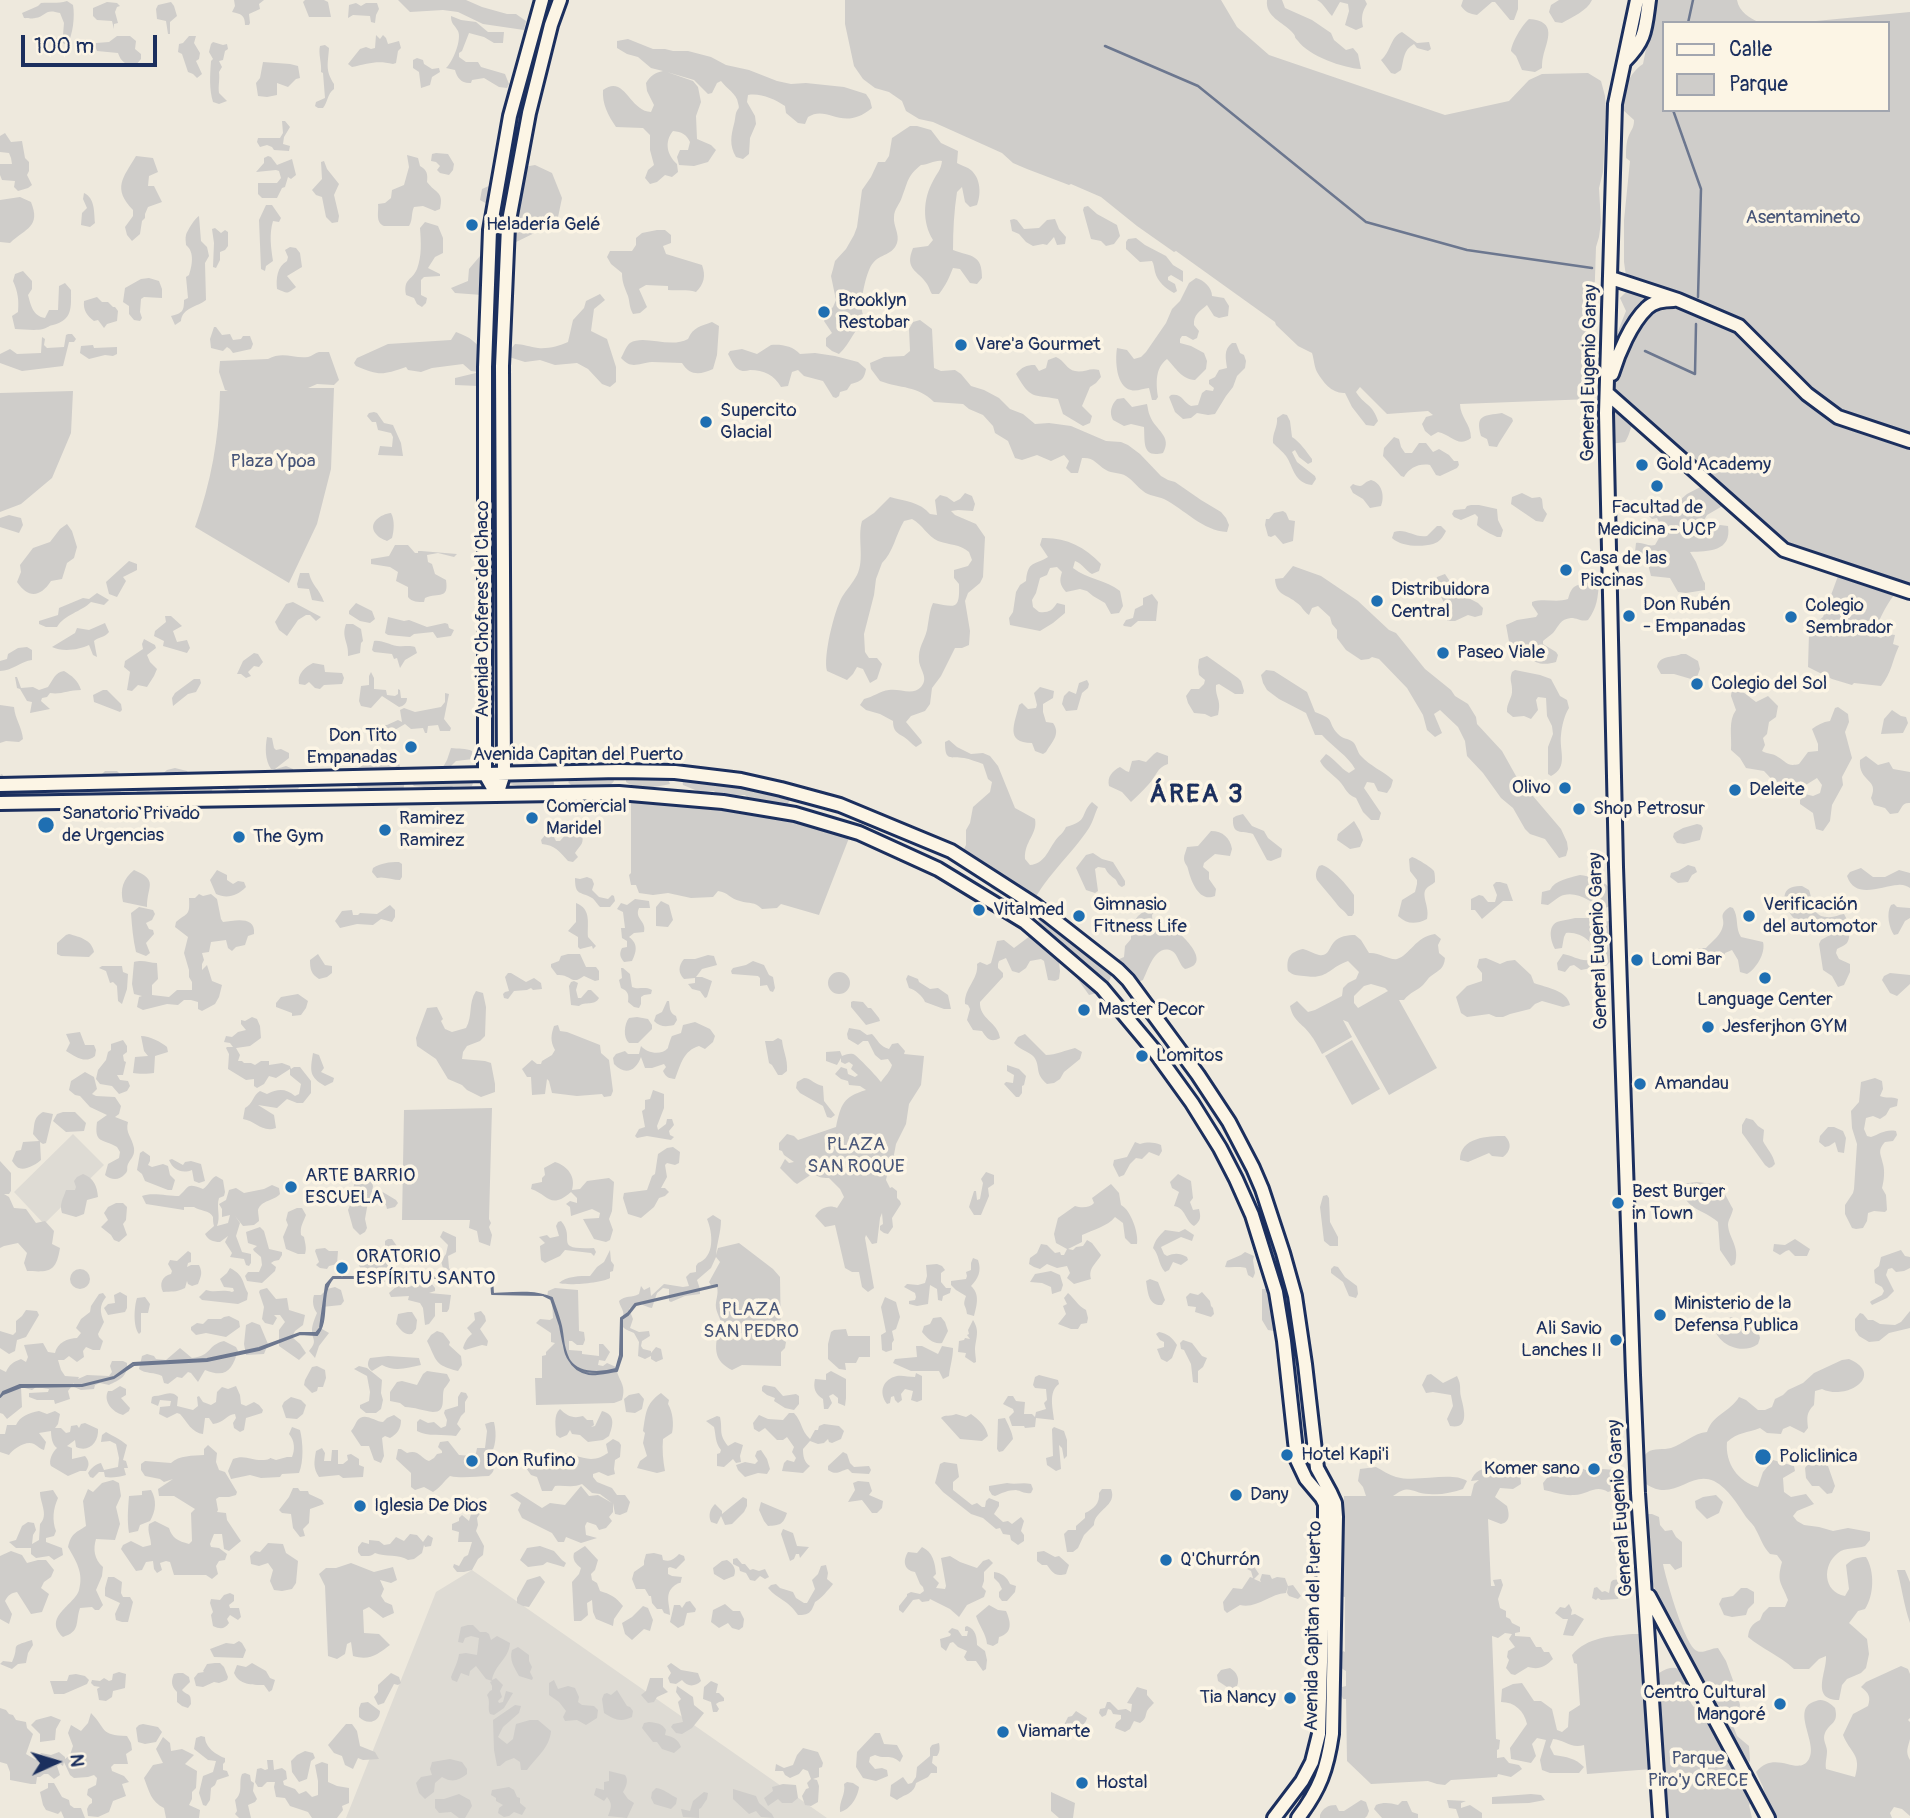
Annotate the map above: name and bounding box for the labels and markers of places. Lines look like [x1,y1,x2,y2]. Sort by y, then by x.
place label: Heladería Gelé [486,214,601,236]
marker: Heladería Gelé [464,217,480,233]
place label: Brooklyn Restobar [838,290,910,334]
marker: Brooklyn Restobar [816,304,832,320]
place label: Vare'a Gourmet [975,334,1101,356]
marker: Vare'a Gourmet [953,337,969,353]
place label: Supercito Glacial [720,400,797,444]
marker: Supercito Glacial [698,414,714,430]
place label: Gold Academy [1656,454,1771,476]
marker: Gold Academy [1634,457,1650,473]
marker: Facultad de Medicina - UCP [1649,478,1665,494]
place label: Facultad de Medicina - UCP [1597,497,1717,541]
place label: Casa de las Piscinas [1580,548,1667,592]
marker: Casa de las Piscinas [1558,562,1574,578]
place label: Distribuidora Central [1391,579,1490,623]
marker: Distribuidora Central [1369,593,1385,609]
place label: Don Rubén - Empanadas [1643,594,1745,638]
place label: Colegio Sembrador [1805,595,1893,639]
marker: Don Rubén - Empanadas [1621,608,1637,624]
marker: Colegio Sembrador [1783,609,1799,625]
place label: Paseo Viale [1457,642,1545,664]
marker: Paseo Viale [1435,645,1451,661]
place label: Colegio del Sol [1711,673,1827,695]
marker: Colegio del Sol [1689,676,1705,692]
place label: Don Tito Empanadas [307,725,397,769]
marker: Don Tito Empanadas [403,739,419,755]
place label: Olivo [1512,777,1551,799]
place label: Deleite [1749,779,1805,801]
marker: Olivo [1557,780,1573,796]
marker: Deleite [1727,782,1743,798]
place label: Comercial Maridel [546,796,627,840]
place label: Shop Petrosur [1593,798,1705,820]
marker: Shop Petrosur [1571,801,1587,817]
place label: Sanatorio Privado de Urgencias [62,803,200,847]
place label: Ramirez Ramirez [399,808,465,852]
marker: Comercial Maridel [524,810,540,826]
marker: Sanatorio Privado de Urgencias [36,815,56,835]
marker: Ramirez Ramirez [377,822,393,838]
place label: The Gym [253,826,324,848]
marker: The Gym [231,829,247,845]
place label: Gimnasio Fitness Life [1093,894,1187,938]
place label: Verificación del automotor [1763,894,1878,938]
place label: Vitalmed [993,899,1064,921]
marker: Vitalmed [971,902,987,918]
marker: Gimnasio Fitness Life [1071,908,1087,924]
marker: Verificación del automotor [1741,908,1757,924]
place label: Lomi Bar [1651,949,1722,971]
marker: Lomi Bar [1629,952,1645,968]
marker: Language Center [1757,970,1773,986]
place label: Language Center [1697,989,1833,1011]
place label: Master Decor [1098,999,1205,1021]
marker: Master Decor [1076,1002,1092,1018]
place label: Jesferjhon GYM [1722,1016,1847,1038]
marker: Jesferjhon GYM [1700,1019,1716,1035]
place label: Lomitos [1156,1045,1223,1067]
marker: Lomitos [1134,1048,1150,1064]
place label: Amandau [1654,1073,1729,1095]
marker: Amandau [1632,1076,1648,1092]
place label: ARTE BARRIO ESCUELA [305,1165,415,1209]
marker: ARTE BARRIO ESCUELA [283,1179,299,1195]
place label: Best Burger in Town [1632,1181,1725,1225]
marker: Best Burger in Town [1610,1195,1626,1211]
place label: ORATORIO ESPÍRITU SANTO [356,1246,495,1290]
marker: ORATORIO ESPÍRITU SANTO [334,1260,350,1276]
place label: Ministerio de la Defensa Publica [1674,1293,1798,1337]
marker: Ministerio de la Defensa Publica [1652,1307,1668,1323]
place label: Ali Savio Lanches II [1521,1318,1602,1362]
marker: Ali Savio Lanches II [1608,1332,1624,1348]
place label: Hotel Kapi'i [1301,1444,1389,1466]
place label: Policlinica [1779,1446,1858,1468]
marker: Hotel Kapi'i [1279,1447,1295,1463]
marker: Policlinica [1753,1447,1773,1467]
place label: Don Rufino [486,1450,576,1472]
marker: Don Rufino [464,1453,480,1469]
place label: Komer sano [1484,1458,1580,1480]
marker: Komer sano [1586,1461,1602,1477]
place label: Dany [1250,1484,1289,1506]
marker: Dany [1228,1487,1244,1503]
place label: Iglesia De Dios [374,1495,487,1517]
marker: Iglesia De Dios [352,1498,368,1514]
place label: Q'Churrón [1180,1549,1260,1571]
marker: Q'Churrón [1158,1552,1174,1568]
place label: Centro Cultural Mangoré [1643,1682,1766,1726]
place label: Tia Nancy [1199,1687,1276,1709]
marker: Tia Nancy [1282,1690,1298,1706]
marker: Centro Cultural Mangoré [1772,1696,1788,1712]
place label: Viamarte [1017,1721,1090,1743]
marker: Viamarte [995,1724,1011,1740]
place label: Hostal [1096,1772,1148,1794]
marker: Hostal [1074,1775,1090,1791]

